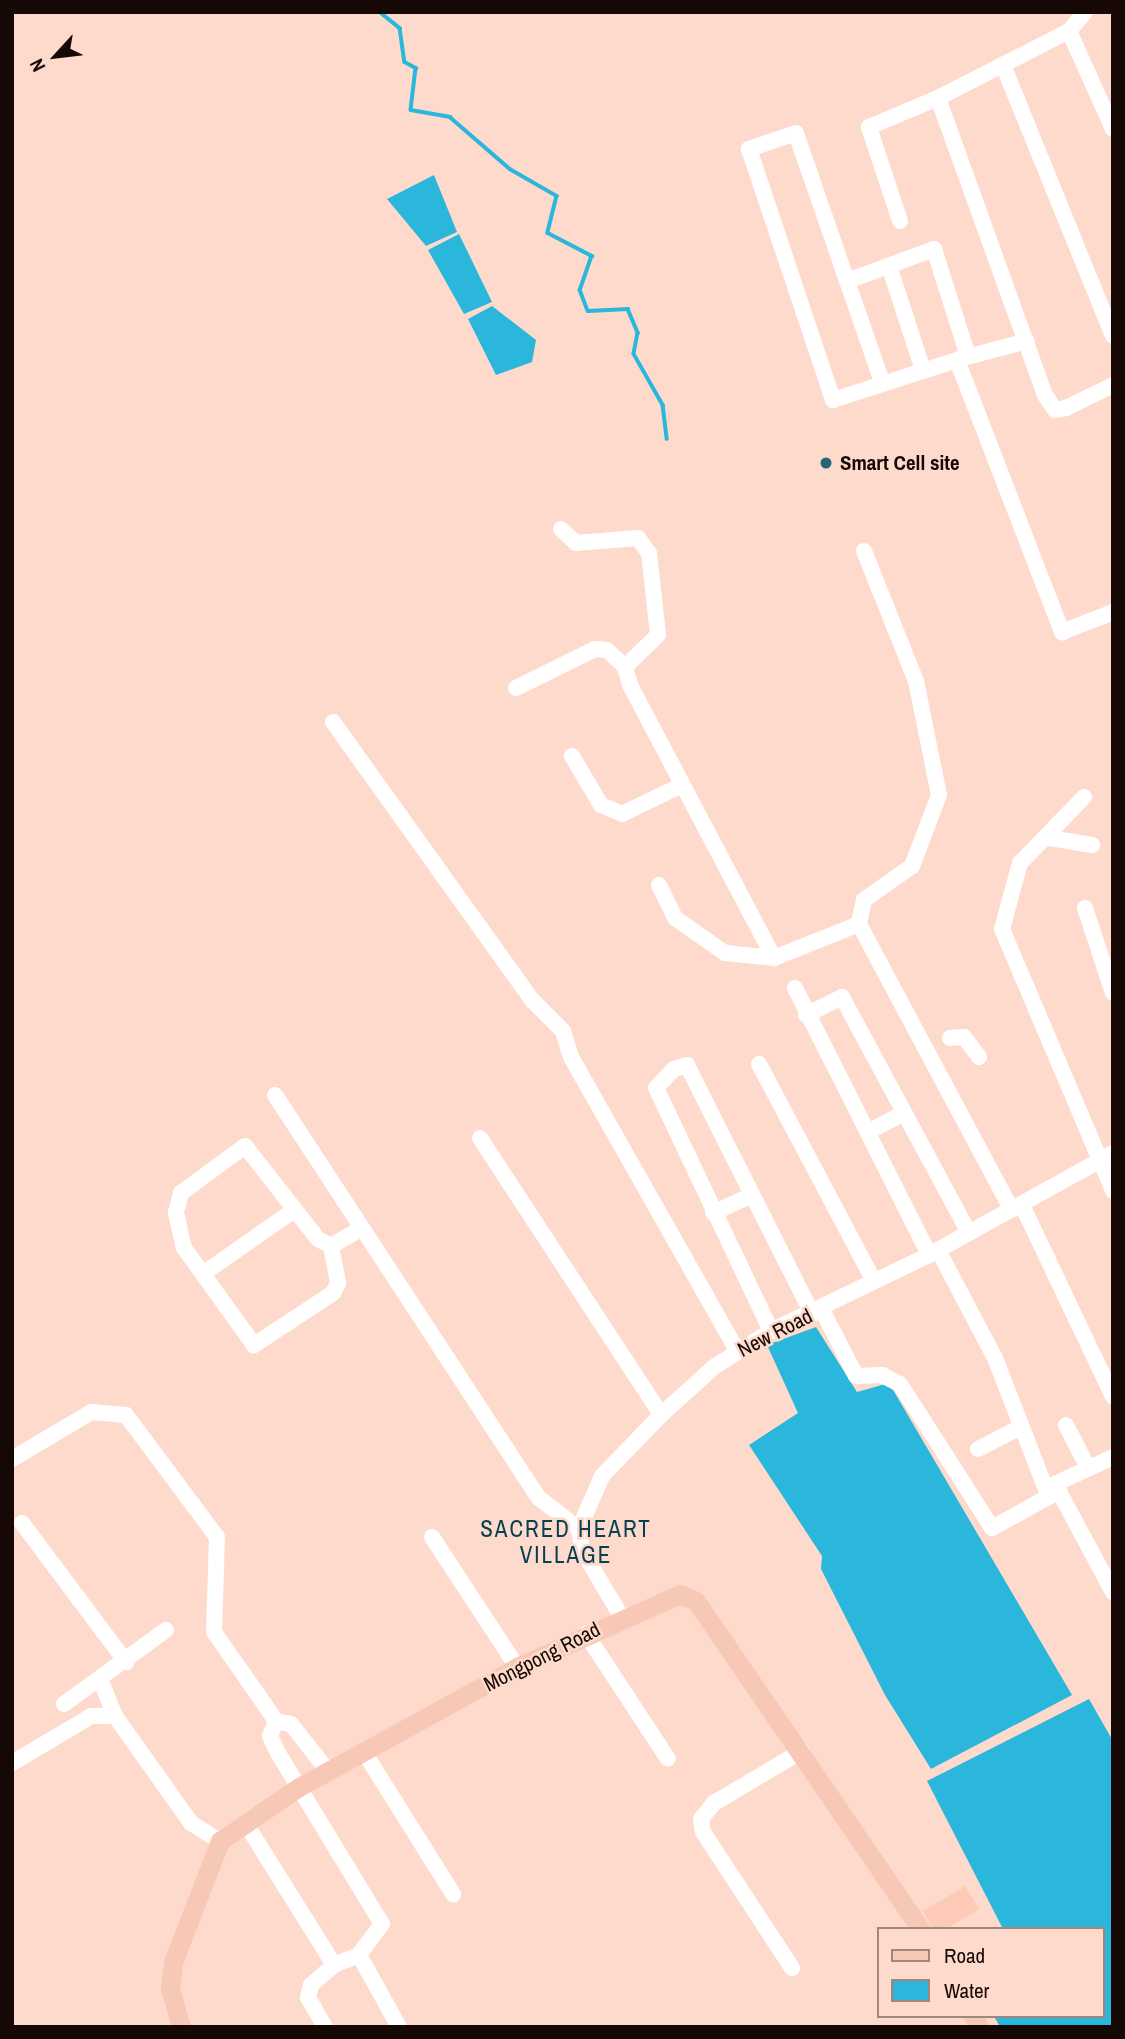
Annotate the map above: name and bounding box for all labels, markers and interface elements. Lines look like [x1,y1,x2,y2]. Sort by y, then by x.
north arrow [21,21,91,91]
text: N [23,55,51,76]
place label: Smart Cell site [840,450,960,476]
marker: Smart Cell site [818,455,834,471]
street label: New Road [733,1304,817,1362]
district label: SACRED HEART VILLAGE [482,1515,650,1569]
street label: Mongpong Road [480,1617,604,1697]
legend [876,1927,1104,2018]
text: Road [944,1941,985,1970]
text: Water [944,1976,989,2005]

